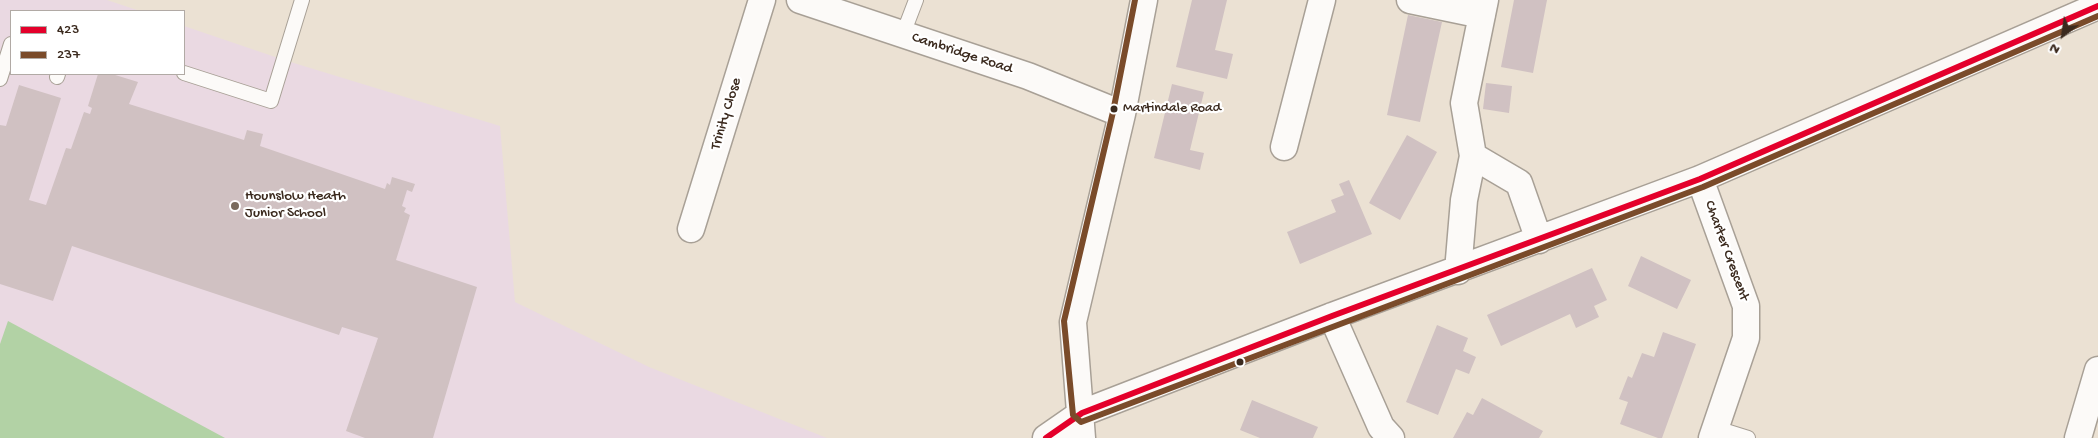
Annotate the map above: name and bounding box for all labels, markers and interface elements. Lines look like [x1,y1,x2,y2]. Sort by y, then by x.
legend [10,10,185,75]
north arrow [2038,10,2088,60]
text: 423 [57,21,79,39]
street label: Cambridge Road [909,29,1015,79]
text: N [2047,39,2063,58]
text: 237 [57,46,80,64]
street label: Trinity Close [708,76,746,152]
place label: Martindale Road [1123,101,1221,117]
marker: Martindale Road [1109,104,1119,114]
place label: Hounslow Heath Junior School [245,188,346,223]
street label: Charter Crescent [1700,198,1752,304]
marker: Hounslow Heath Junior School [229,200,241,212]
unlabelled marker [1235,357,1245,367]

